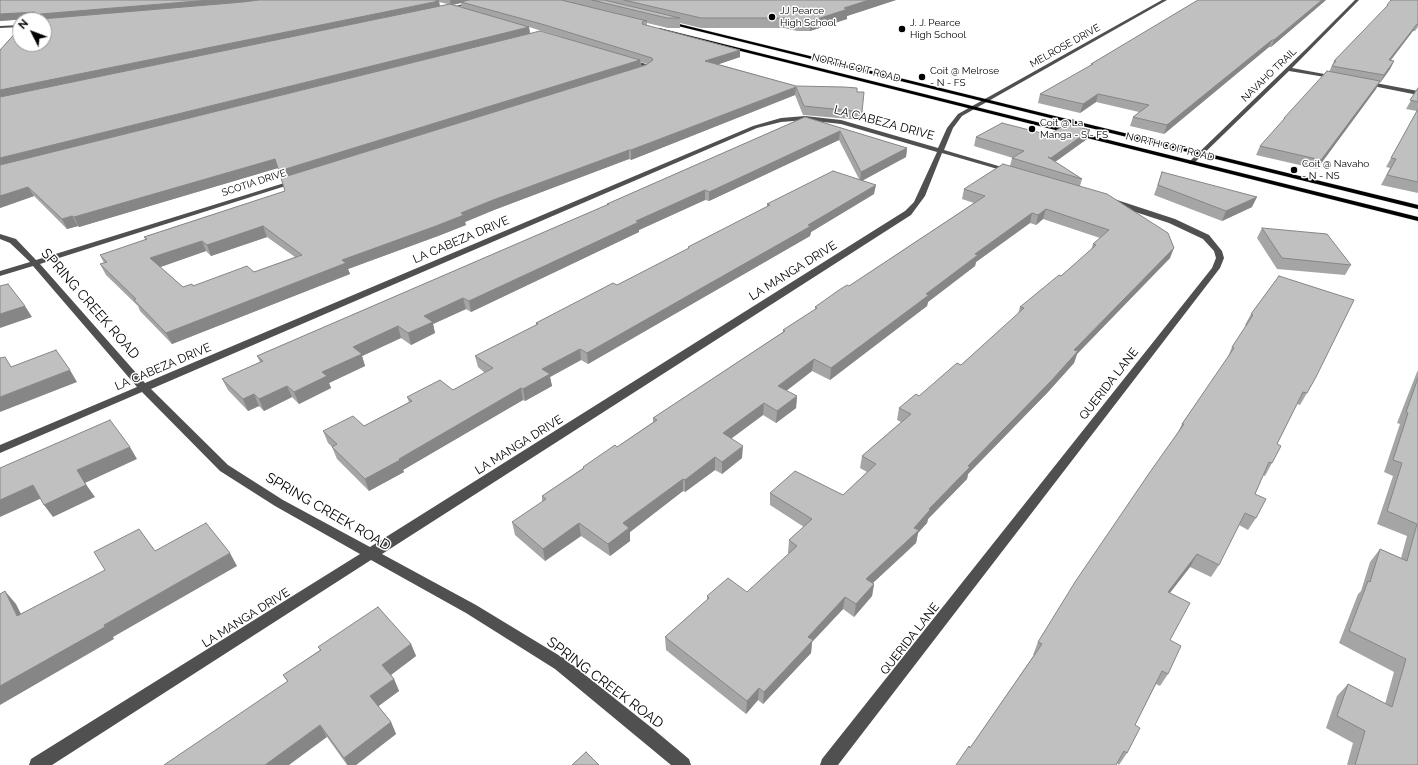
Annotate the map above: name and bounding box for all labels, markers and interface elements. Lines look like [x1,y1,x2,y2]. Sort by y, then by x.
place label: JJ Pearce High School [780,5,836,28]
north arrow [12,12,52,52]
marker: JJ Pearce High School [767,12,777,22]
text: N [16,17,31,32]
place label: J. J. Pearce High School [910,17,966,40]
street label: MELROSE DRIVE [1028,22,1102,70]
marker: J. J. Pearce High School [897,24,907,34]
street label: NAVAHO TRAIL [1239,46,1299,104]
street label: NORTH COIT ROAD [810,51,902,85]
place label: Coit @ Melrose - N - FS [930,65,999,88]
marker: Coit @ Melrose - N - FS [917,72,927,82]
street label: LA CABEZA DRIVE [832,103,936,143]
place label: Coit @ La Manga - S - FS [1040,117,1108,140]
marker: Coit @ La Manga - S - FS [1027,124,1037,134]
street label: NORTH COIT ROAD [1124,130,1216,164]
place label: Coit @ Navaho - N - NS [1302,158,1369,182]
marker: Coit @ Navaho - N - NS [1289,165,1299,175]
street label: SCOTIA DRIVE [220,167,288,199]
street label: LA CABEZA DRIVE [411,213,511,267]
street label: LA MANGA DRIVE [746,238,840,304]
street label: SPRING CREEK ROAD [37,245,143,363]
street label: LA CABEZA DRIVE [113,340,213,394]
street label: QUERIDA LANE [1076,345,1142,423]
street label: LA MANGA DRIVE [472,412,566,478]
street label: SPRING CREEK ROAD [263,469,393,555]
street label: LA MANGA DRIVE [199,585,293,651]
street label: QUERIDA LANE [877,600,943,678]
street label: SPRING CREEK ROAD [543,634,667,732]

